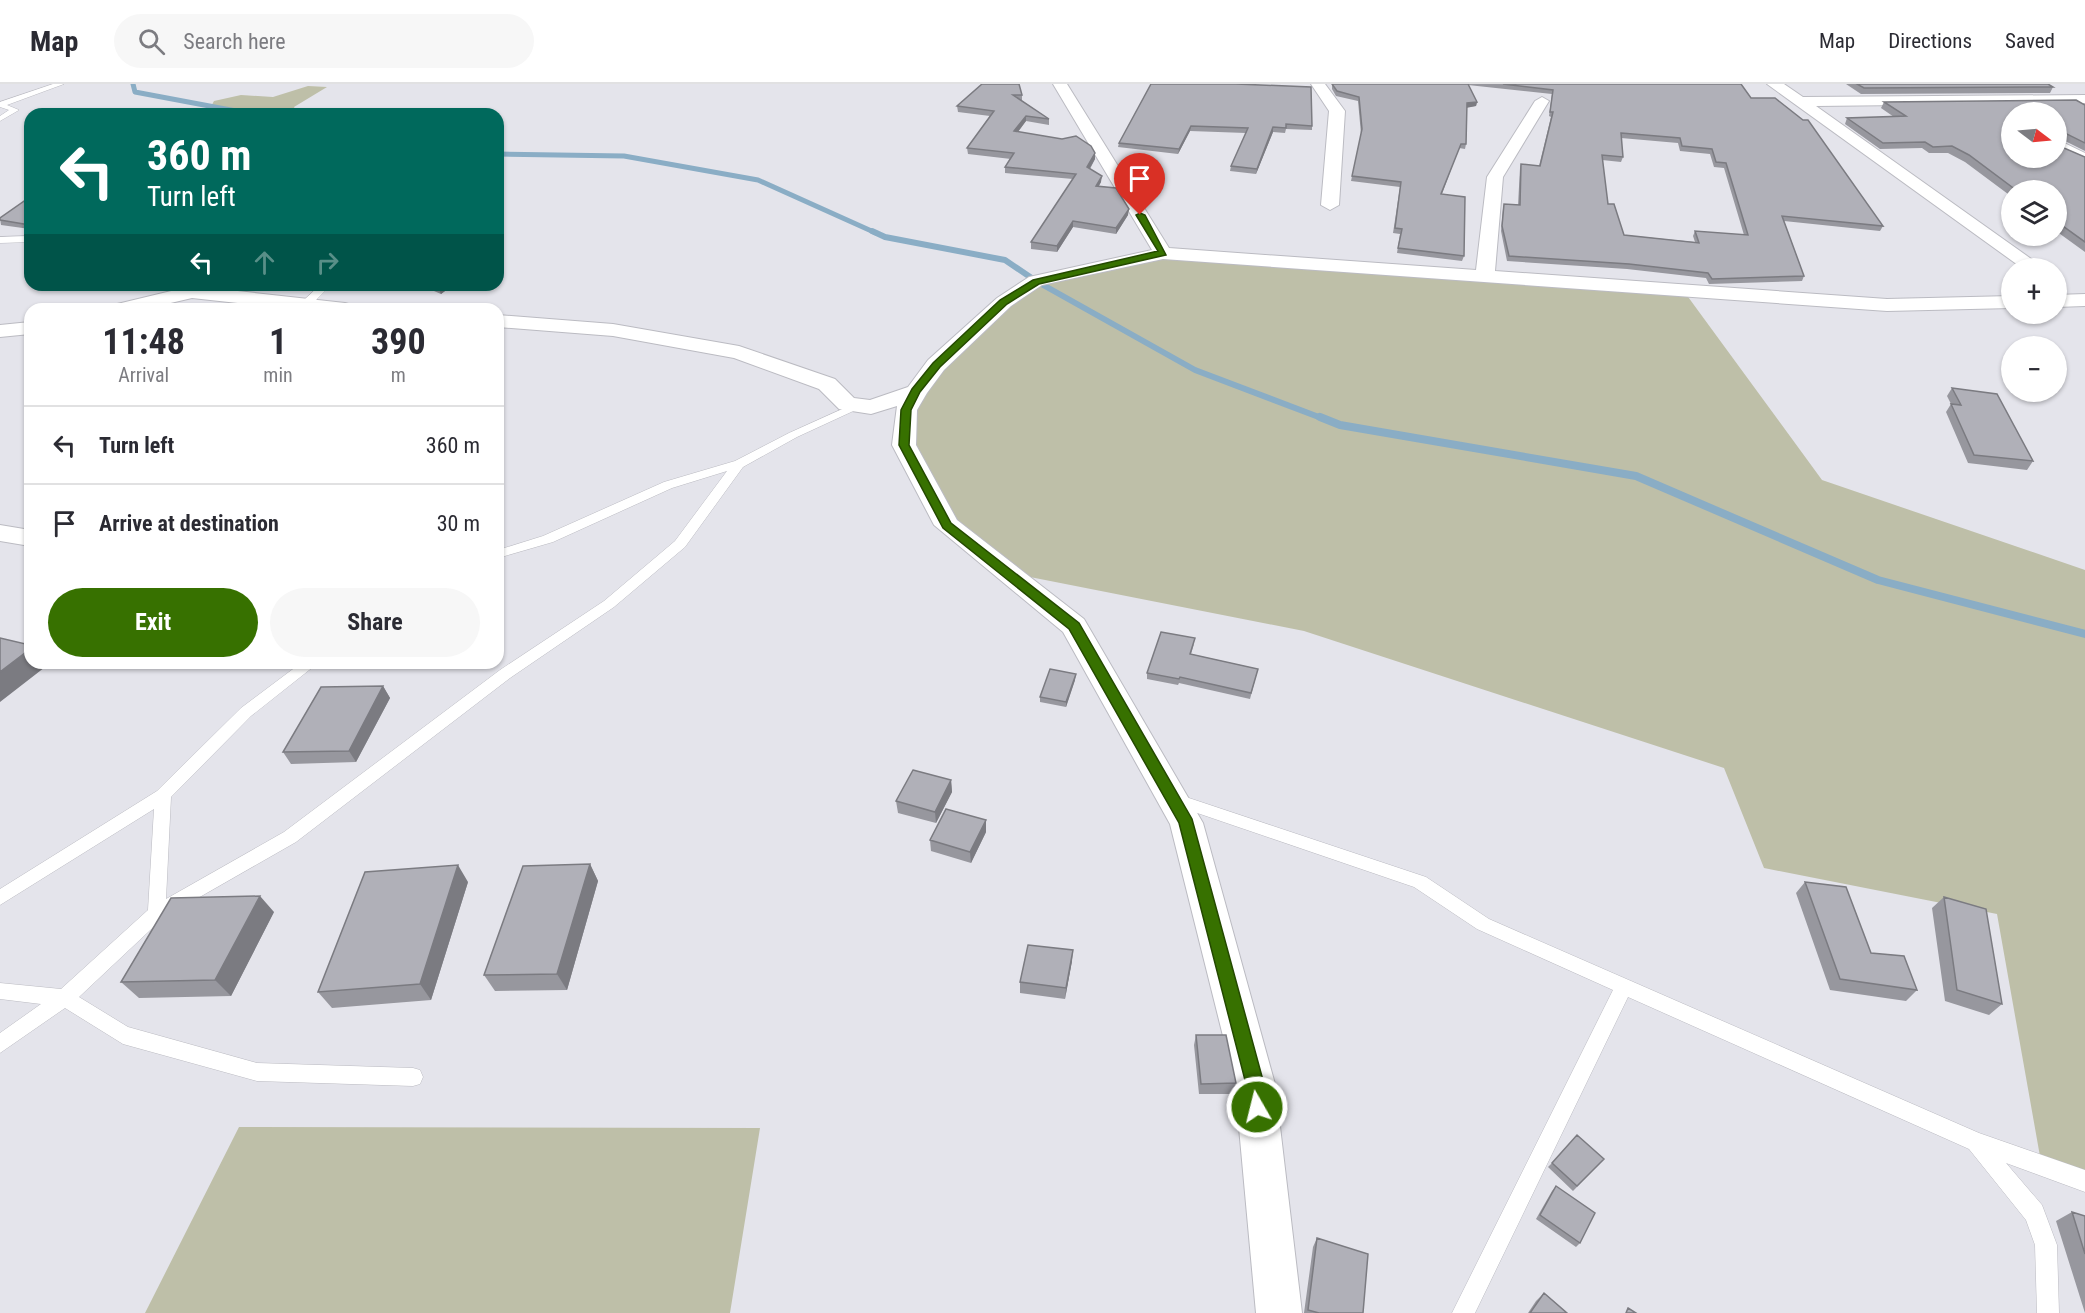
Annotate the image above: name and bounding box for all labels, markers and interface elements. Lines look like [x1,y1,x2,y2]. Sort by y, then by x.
search box [114,14,534,68]
text: Map [30,25,78,58]
icon: search [135,25,168,58]
text: Search here [183,29,286,54]
text: Map [1819,29,1855,53]
text: Directions [1888,29,1972,53]
text: Saved [2005,29,2055,53]
north arrow [2001,102,2067,168]
map controls [2001,102,2067,402]
text: 360 m [147,131,252,180]
icon: left [48,132,126,210]
pin [1114,153,1165,215]
icon: arrive [1123,162,1156,195]
button: layers [2001,180,2067,246]
text: Turn left [147,181,236,213]
icon: left [185,246,218,279]
icon: ahead [248,246,281,279]
icon: right [311,246,344,279]
button: + [2001,258,2067,324]
text: 11:48 [102,321,185,363]
text: 1 [269,321,287,363]
text: 390 [371,321,426,363]
button: − [2001,336,2067,402]
text: Arrival [118,363,169,387]
text: min [263,363,293,387]
text: m [391,363,406,387]
icon: left [48,429,81,462]
text: Turn left [99,433,174,458]
text: 360 m [426,433,480,458]
icon: arrive [48,507,81,540]
text: Arrive at destination [99,511,279,536]
text: 30 m [437,511,480,536]
button: Exit [48,588,258,657]
button: Share [270,588,480,657]
position arrow [1225,1075,1289,1139]

